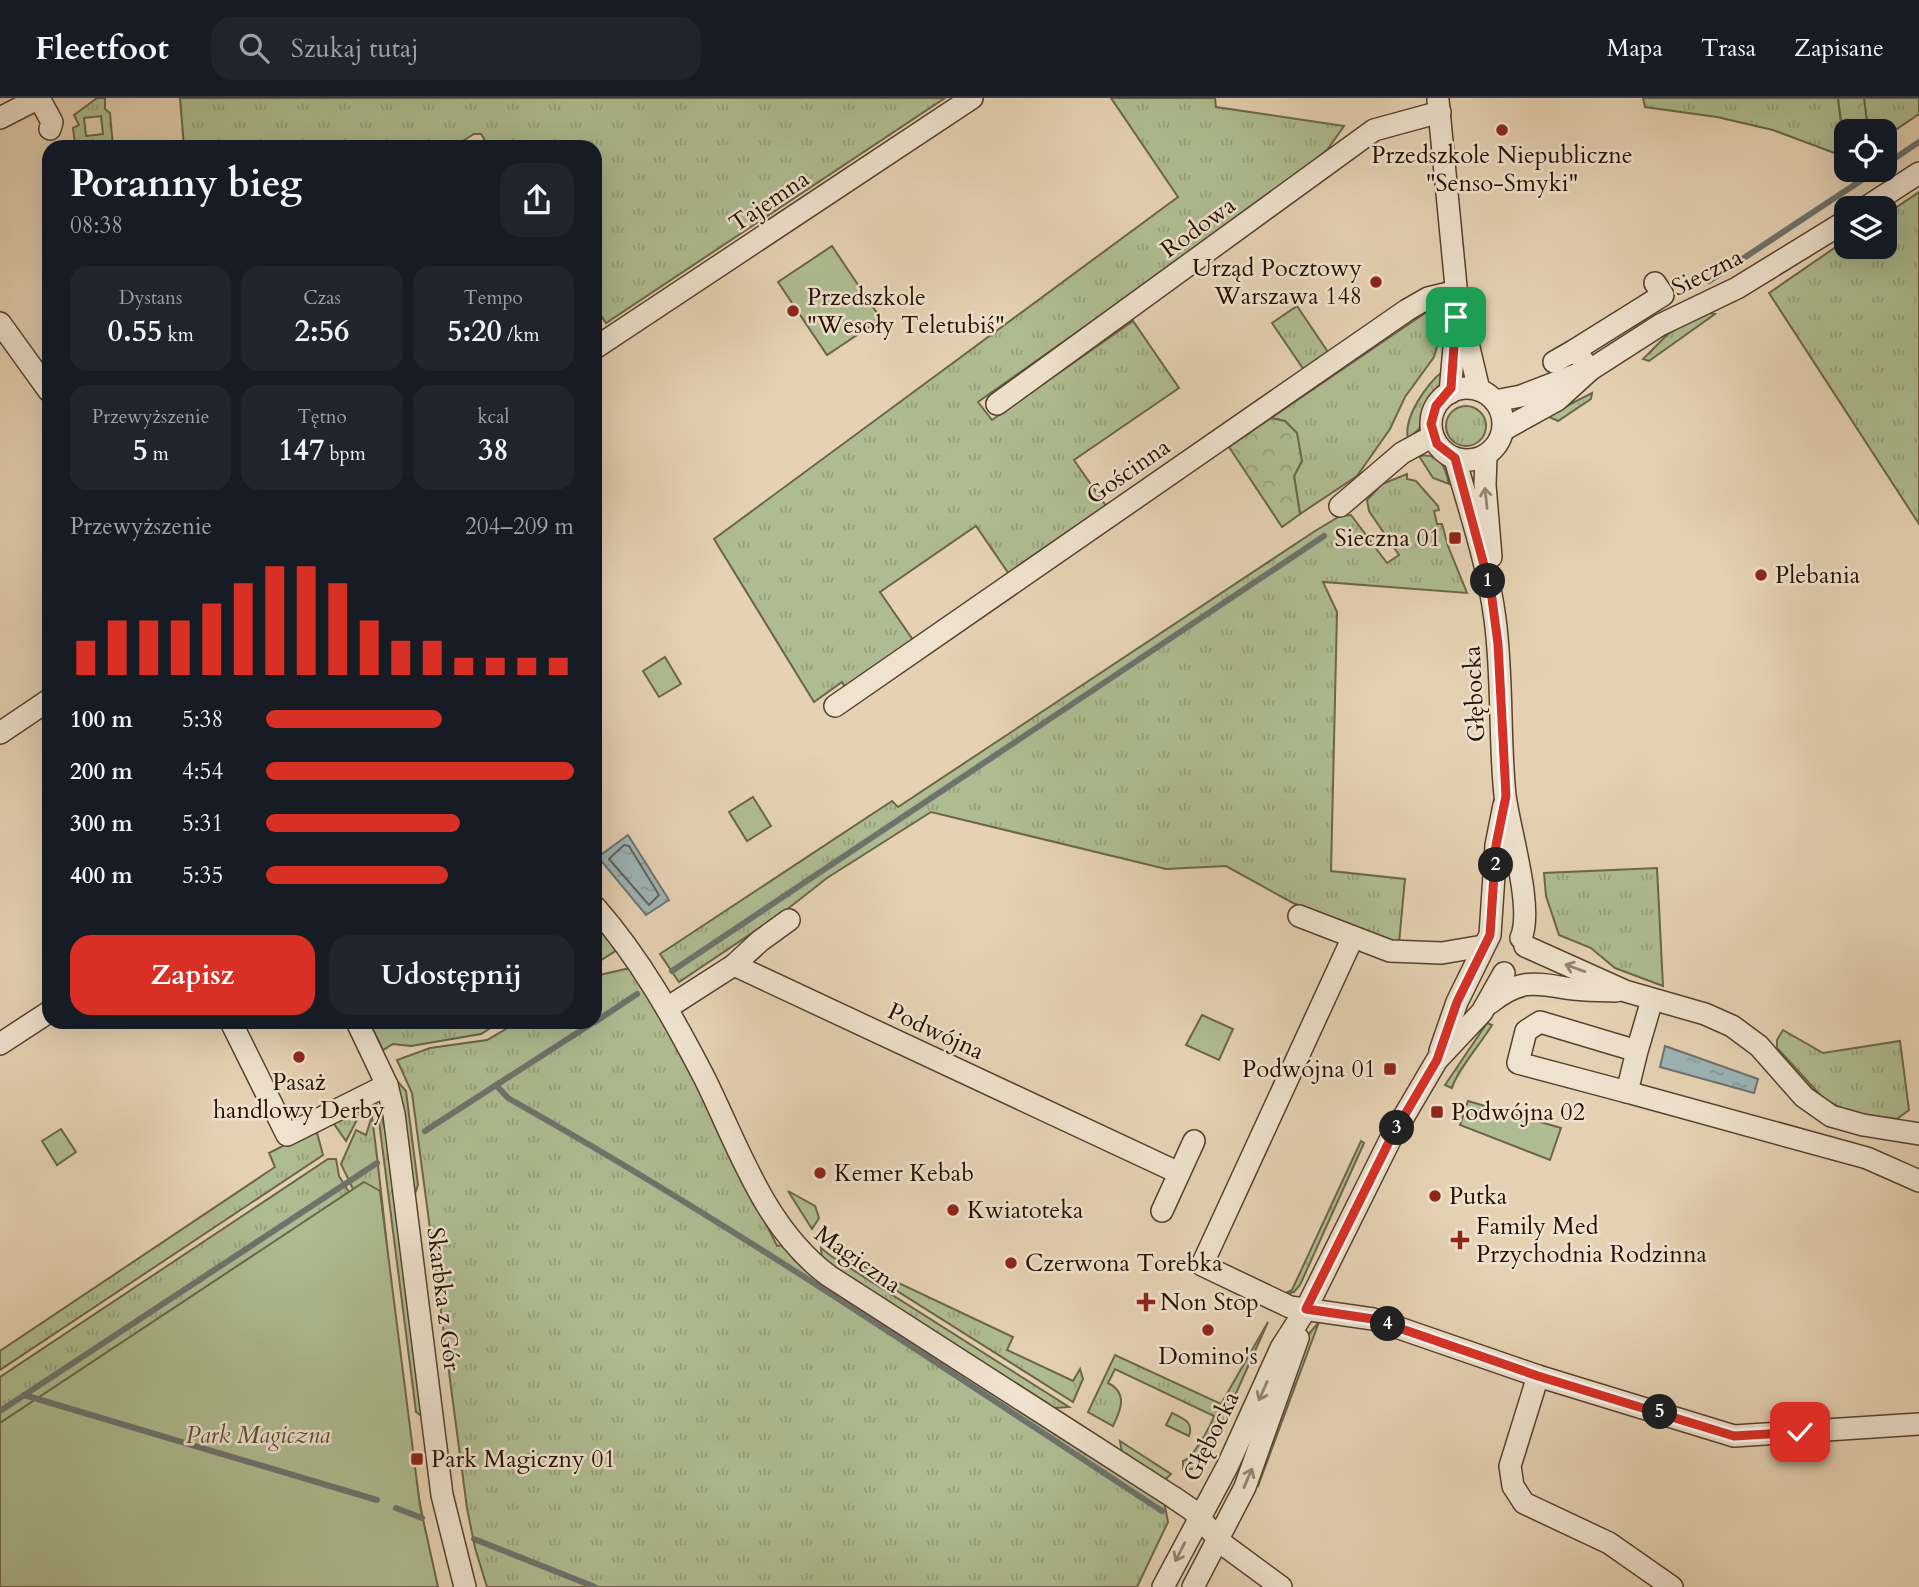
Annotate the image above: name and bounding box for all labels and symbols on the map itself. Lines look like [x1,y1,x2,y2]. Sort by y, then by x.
marker: Przedszkole Niepubliczne "Senso-Smyki" [1494,122,1510,138]
place label: Przedszkole Niepubliczne "Senso-Smyki" [1371,139,1633,200]
street label: Tajemna [723,162,816,240]
street label: Rodowa [1154,189,1243,266]
street label: Sieczna [1666,240,1749,304]
place label: Urząd Pocztowy Warszawa 148 [1192,252,1362,313]
marker: Urząd Pocztowy Warszawa 148 [1368,274,1384,290]
place label: Przedszkole "Wesoły Teletubiś" [807,281,1005,342]
pin [1426,287,1486,347]
marker: Przedszkole "Wesoły Teletubiś" [785,303,801,319]
street label: Gościnna [1080,430,1177,512]
one-way arrow [1479,488,1492,510]
place label: Sieczna 01 [1335,522,1441,555]
marker: Sieczna 01 [1447,530,1463,546]
place label: Plebania [1775,559,1861,592]
pin: 1 [1470,564,1506,598]
marker: Plebania [1753,567,1769,583]
street label: Głębocka [1455,644,1494,743]
pin: 2 [1478,848,1514,882]
one-way arrow [1565,961,1587,974]
street label: Podwójna [882,995,990,1068]
marker: Pasaż handlowy Derby [291,1049,307,1065]
place label: Podwójna 01 [1242,1053,1376,1086]
marker: Podwójna 01 [1382,1061,1398,1077]
place label: Pasaż handlowy Derby [213,1066,385,1127]
place label: Podwójna 02 [1451,1096,1585,1129]
marker: Podwójna 02 [1429,1104,1445,1120]
pin: 3 [1380,1110,1414,1146]
place label: Kemer Kebab [834,1157,974,1190]
marker: Kemer Kebab [812,1165,828,1181]
place label: Putka [1449,1180,1508,1213]
marker: Putka [1427,1188,1443,1204]
place label: Kwiatoteka [967,1194,1084,1227]
marker: Kwiatoteka [945,1202,961,1218]
place label: Family Med Przychodnia Rodzinna [1476,1210,1708,1271]
street label: Magiczna [808,1218,908,1302]
street label: Skarbka z Gór [418,1225,469,1373]
marker: Family Med Przychodnia Rodzinna [1450,1230,1470,1250]
place label: Czerwona Torebka [1025,1247,1223,1280]
marker: Czerwona Torebka [1003,1255,1019,1271]
place label: Non Stop [1160,1286,1259,1319]
marker: Non Stop [1138,1294,1154,1310]
pin: 4 [1370,1306,1406,1342]
marker: Domino's [1200,1322,1216,1338]
place label: Domino's [1158,1340,1258,1373]
one-way arrow [1256,1379,1269,1401]
street label: Głębocka [1175,1385,1248,1487]
pin: 5 [1642,1394,1678,1430]
pin [1770,1402,1830,1462]
park label: Park Magiczna [186,1419,331,1452]
place label: Park Magiczny 01 [431,1443,616,1476]
marker: Park Magiczny 01 [409,1451,425,1467]
one-way arrow [1243,1468,1256,1489]
one-way arrow [1173,1541,1187,1562]

